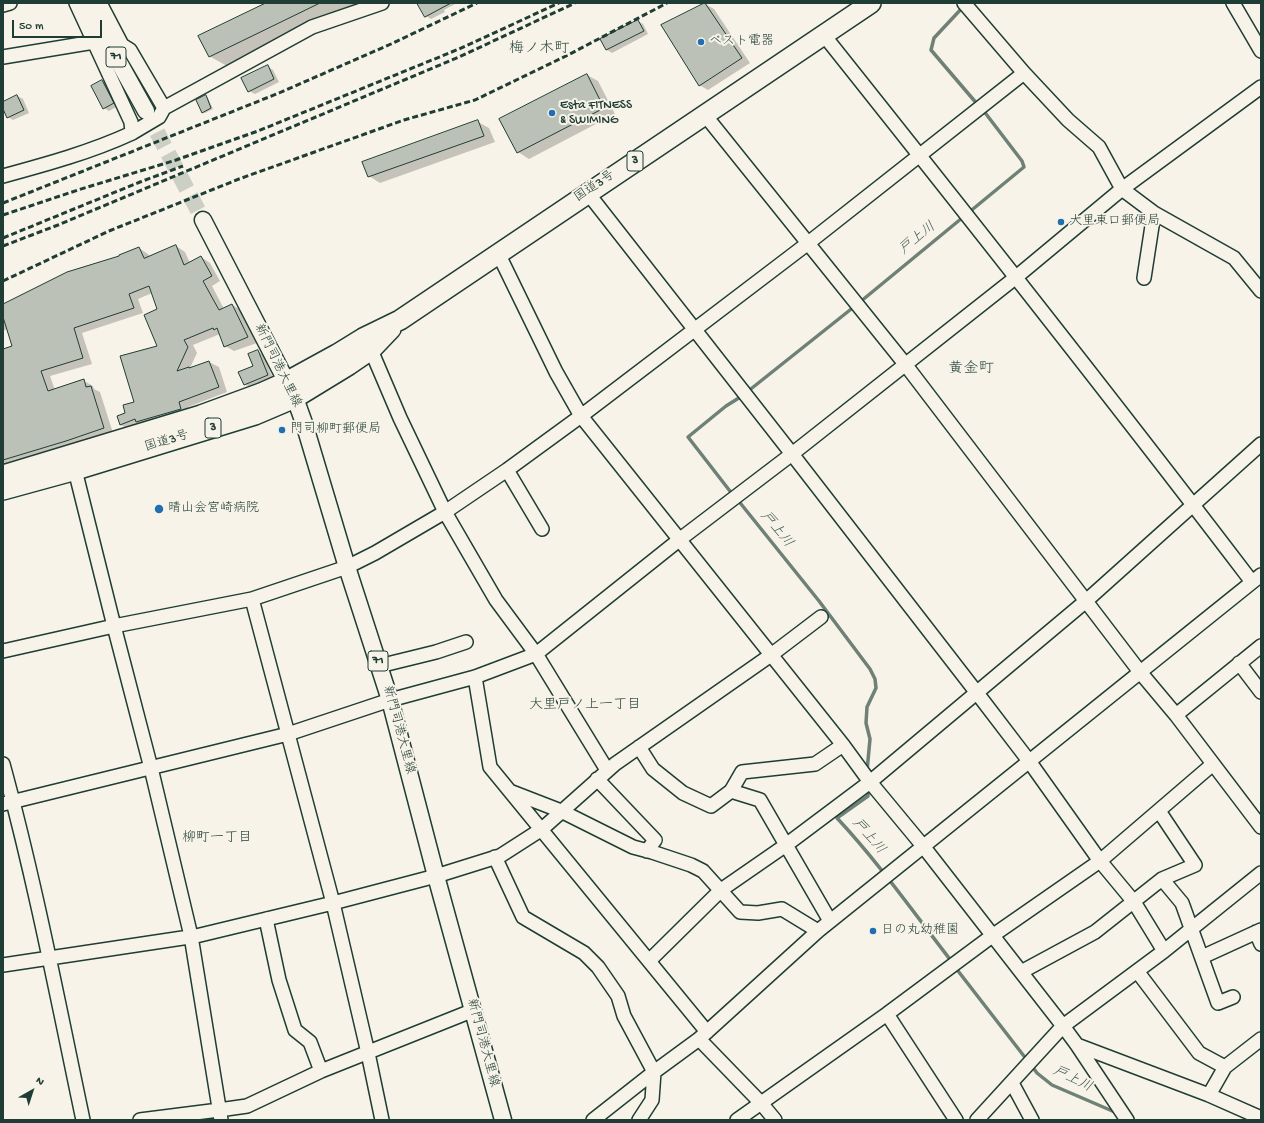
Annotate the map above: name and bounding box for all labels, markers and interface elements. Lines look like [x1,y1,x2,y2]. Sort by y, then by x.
scale bar [14,12,104,38]
text: 50 m [19,20,44,34]
place label: ベスト電器 [709,34,774,50]
marker: ベスト電器 [696,37,706,47]
district label: 梅ノ木町 [509,41,569,59]
road number: 71 [106,47,126,67]
place label: Esta FITNESS & SWIMING [560,98,632,129]
marker: Esta FITNESS & SWIMING [547,108,557,118]
road number: 3 [627,151,643,171]
street label: 国道3号 [572,168,618,206]
place label: 大里東口郵便局 [1069,214,1160,230]
marker: 大里東口郵便局 [1056,217,1066,227]
water label: 戸上川 [896,219,940,259]
street label: 新門司港大里線 [250,322,304,410]
district label: 黄金町 [949,361,993,379]
road number: 3 [205,418,221,438]
place label: 門司柳町郵便局 [290,422,381,438]
marker: 門司柳町郵便局 [277,425,287,435]
street label: 国道3号 [143,428,191,456]
place label: 晴山会宮崎病院 [168,501,259,517]
marker: 晴山会宮崎病院 [153,503,165,515]
water label: 戸上川 [756,508,796,552]
road number: 71 [368,651,388,671]
street label: 新門司港大里線 [379,684,417,776]
district label: 大里戸ノ上一丁目 [529,698,641,714]
water label: 戸上川 [848,816,888,858]
district label: 柳町一丁目 [182,831,252,847]
place label: 日の丸幼稚園 [881,923,959,939]
marker: 日の丸幼稚園 [868,926,878,936]
street label: 新門司港大里線 [463,997,501,1089]
water label: 戸上川 [1049,1063,1095,1097]
north arrow [12,1071,52,1111]
text: N [33,1075,46,1089]

